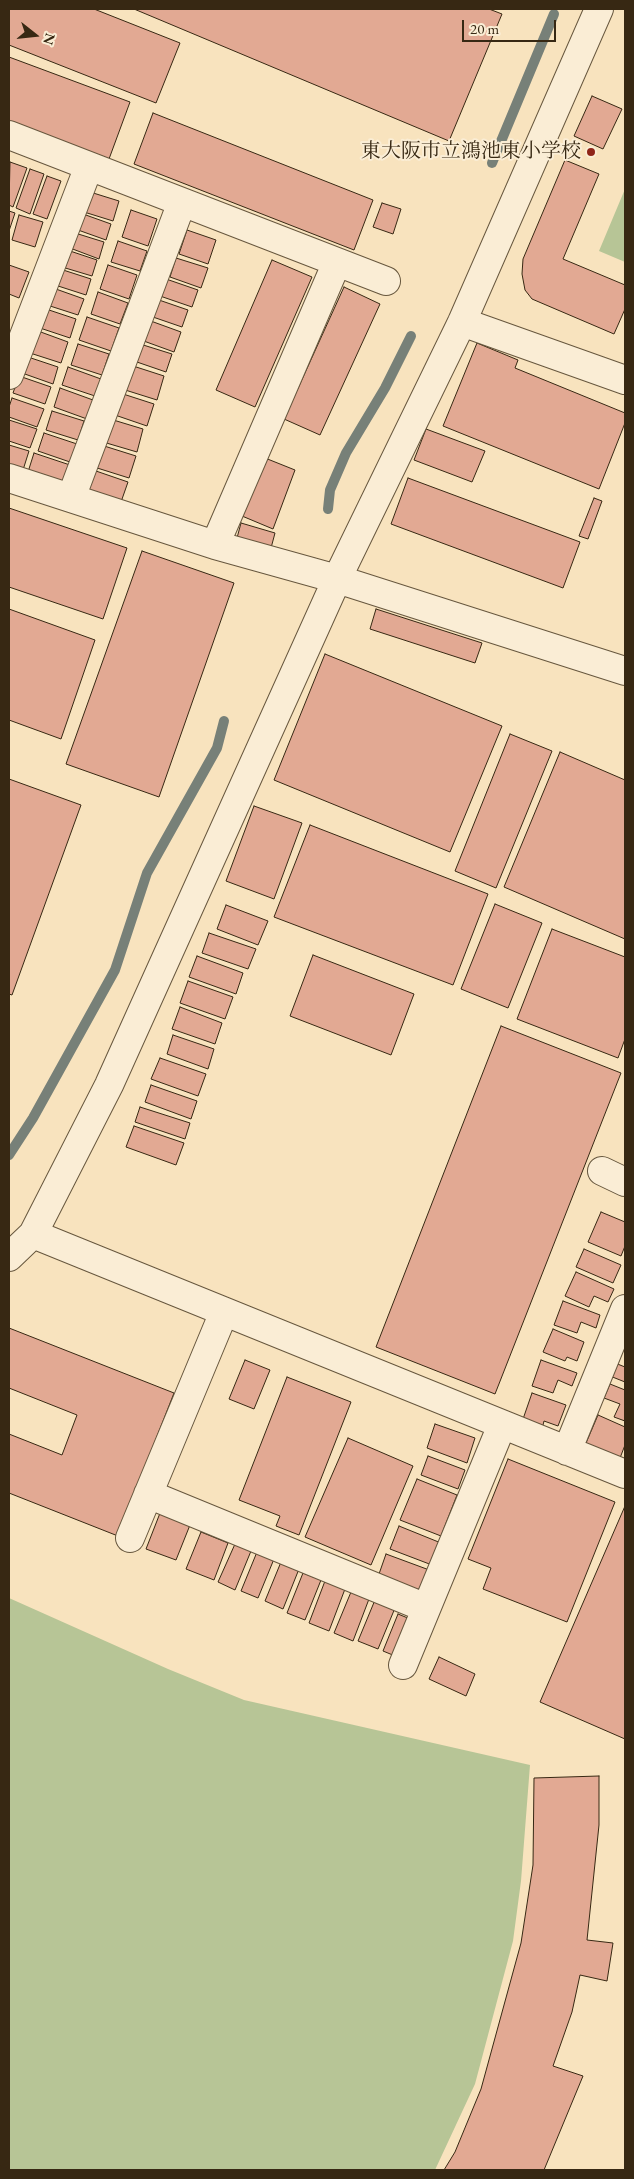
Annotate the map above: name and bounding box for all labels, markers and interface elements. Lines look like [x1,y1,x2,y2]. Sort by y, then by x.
north arrow [10,10,60,60]
scale bar [464,10,558,42]
text: 20 m [470,19,499,38]
text: N [39,31,60,47]
place label: 東大阪市立鴻池東小学校 [361,140,581,164]
marker: 東大阪市立鴻池東小学校 [585,146,597,158]

